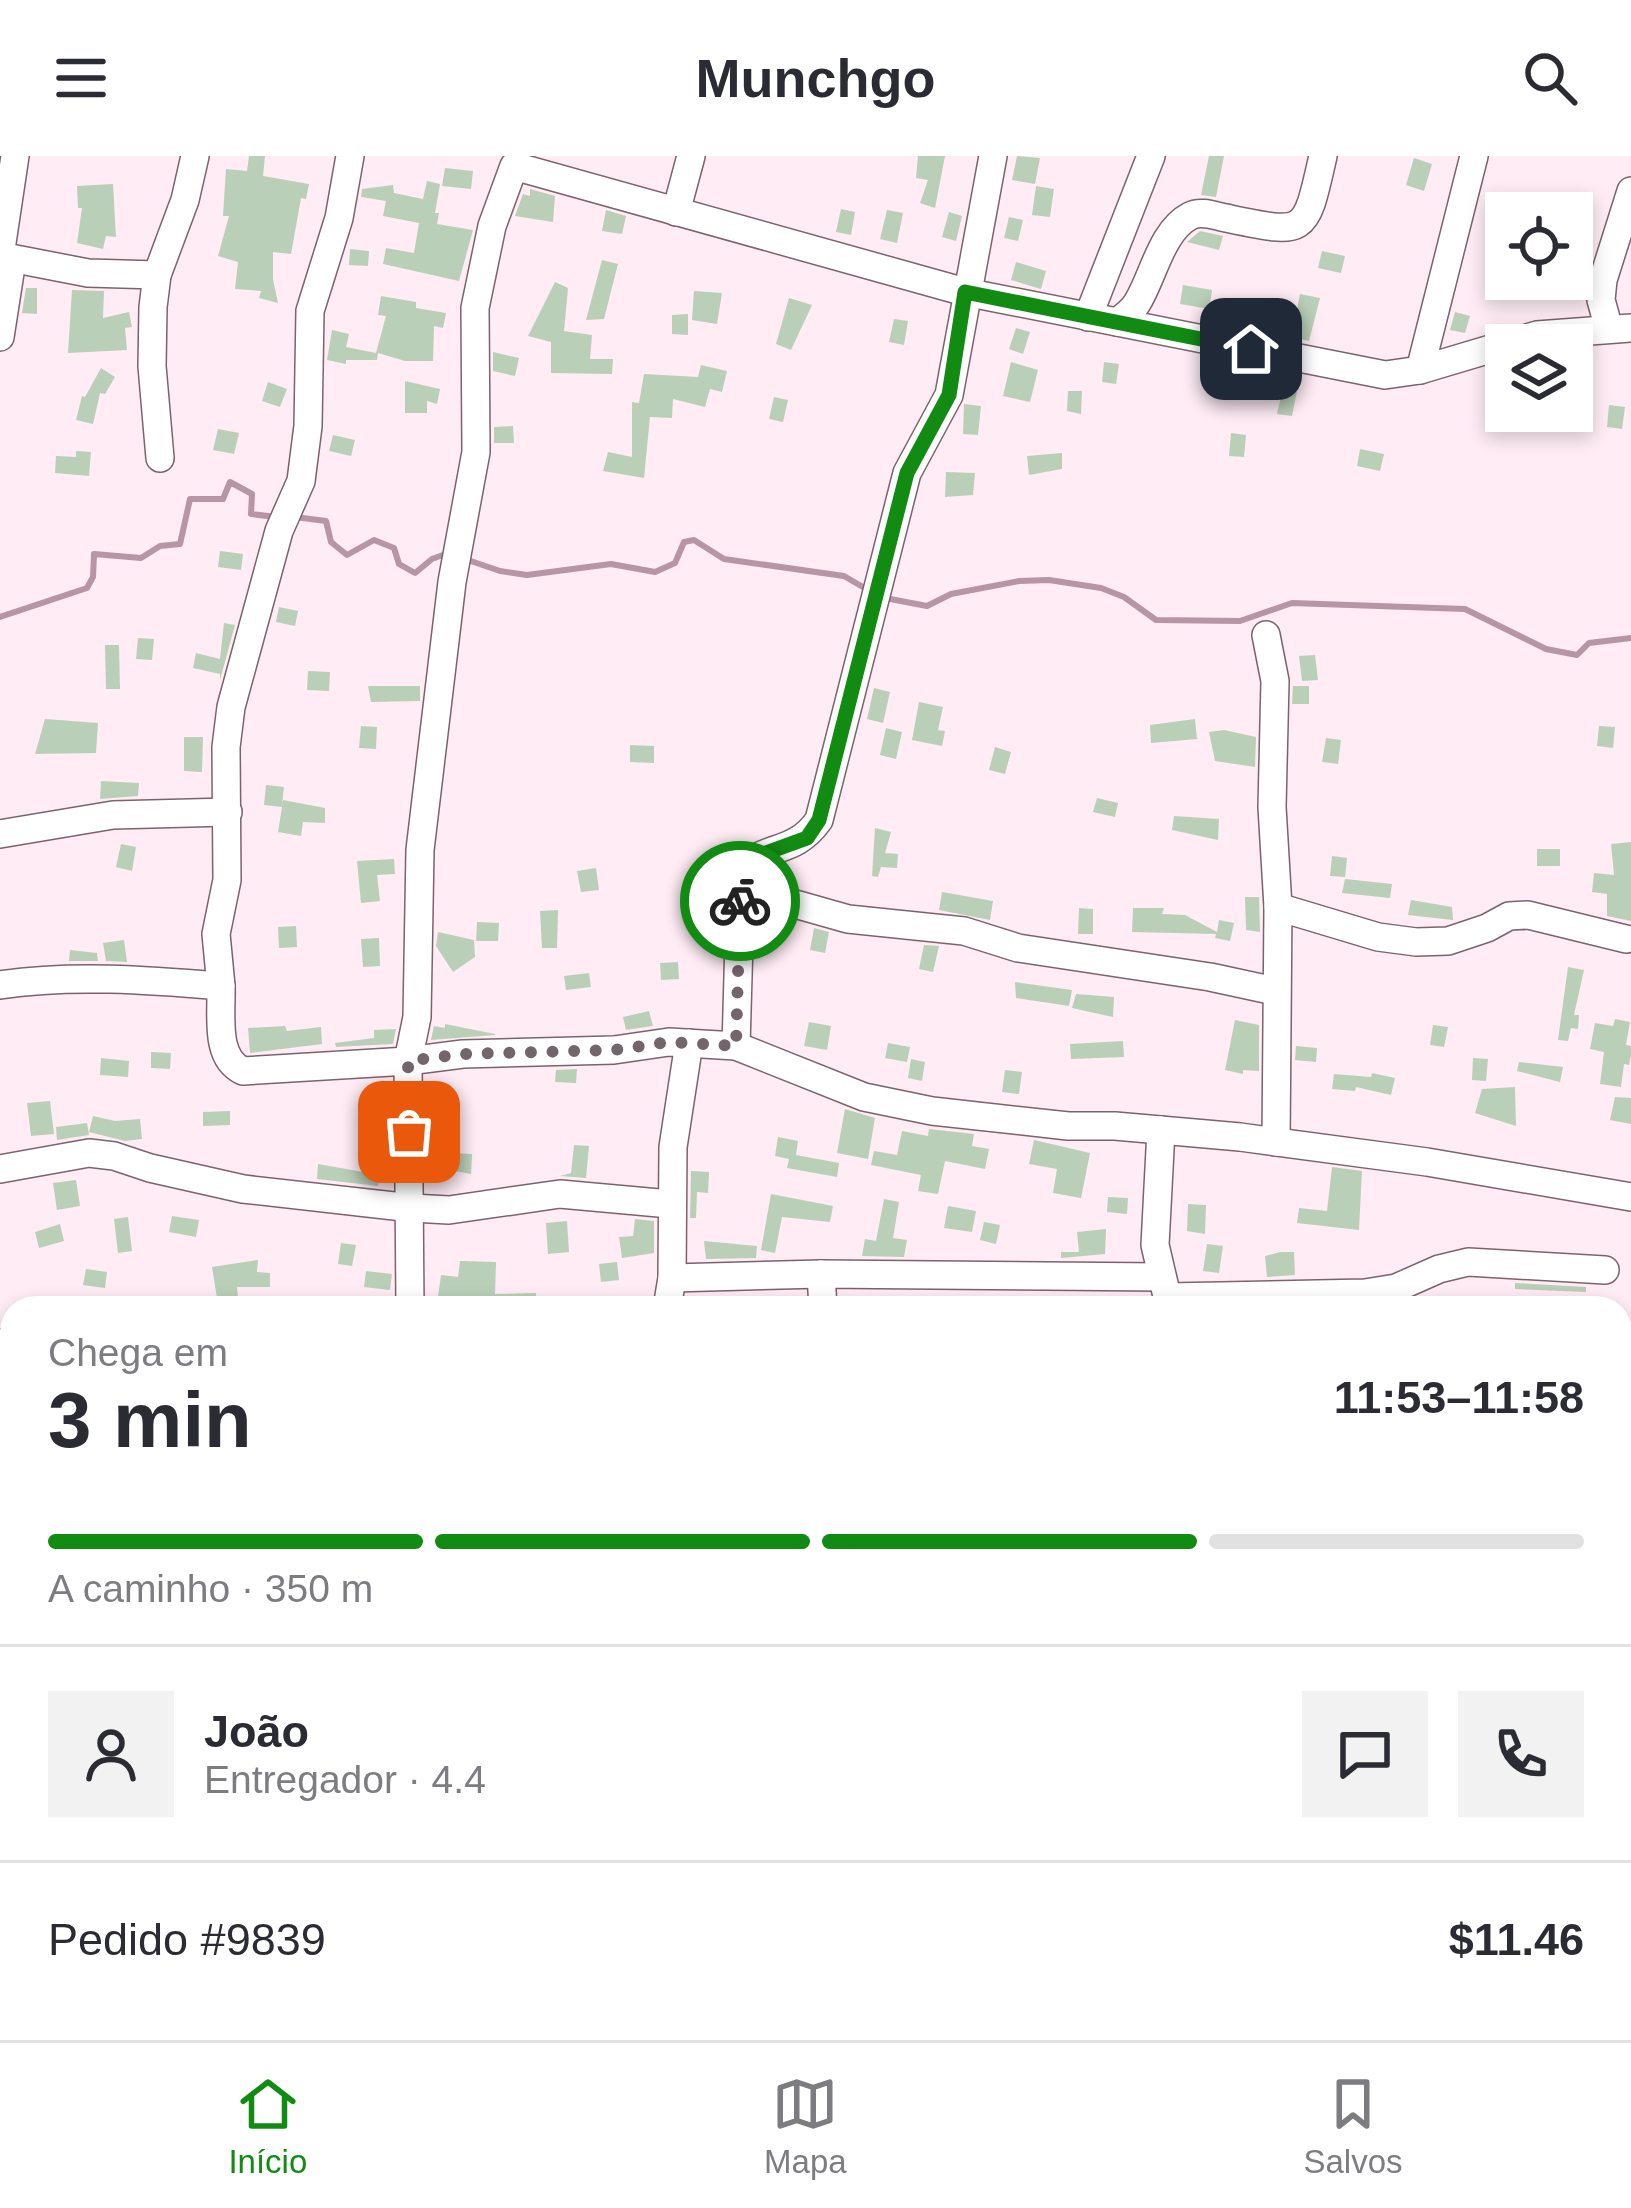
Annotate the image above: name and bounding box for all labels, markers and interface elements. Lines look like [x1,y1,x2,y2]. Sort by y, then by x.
icon: menu [48,45,114,111]
icon: search [1517,45,1583,111]
text: Munchgo [696,48,935,108]
map controls [1485,192,1593,432]
button: locate [1485,192,1593,300]
pin [1200,298,1302,400]
icon: home [1218,316,1284,382]
button: layers [1485,324,1593,432]
courier [680,841,800,961]
icon: bike [707,868,773,934]
pin [358,1081,460,1183]
icon: bag [376,1099,442,1165]
text: Chega em [48,1331,228,1374]
text: 11:53–11:58 [1334,1372,1584,1423]
text: 3 min [48,1376,252,1464]
text: A caminho · 350 m [48,1567,373,1610]
button: person [48,1691,174,1817]
button: chat [1302,1691,1428,1817]
button: phone [1458,1691,1584,1817]
text: João [204,1706,309,1757]
text: Entregador · 4.4 [204,1758,486,1801]
text: Pedido #9839 [48,1914,326,1965]
text: $11.46 [1449,1914,1584,1965]
tab: Início [228,2071,307,2181]
tab: Mapa [764,2071,847,2181]
tab: Salvos [1304,2071,1403,2181]

